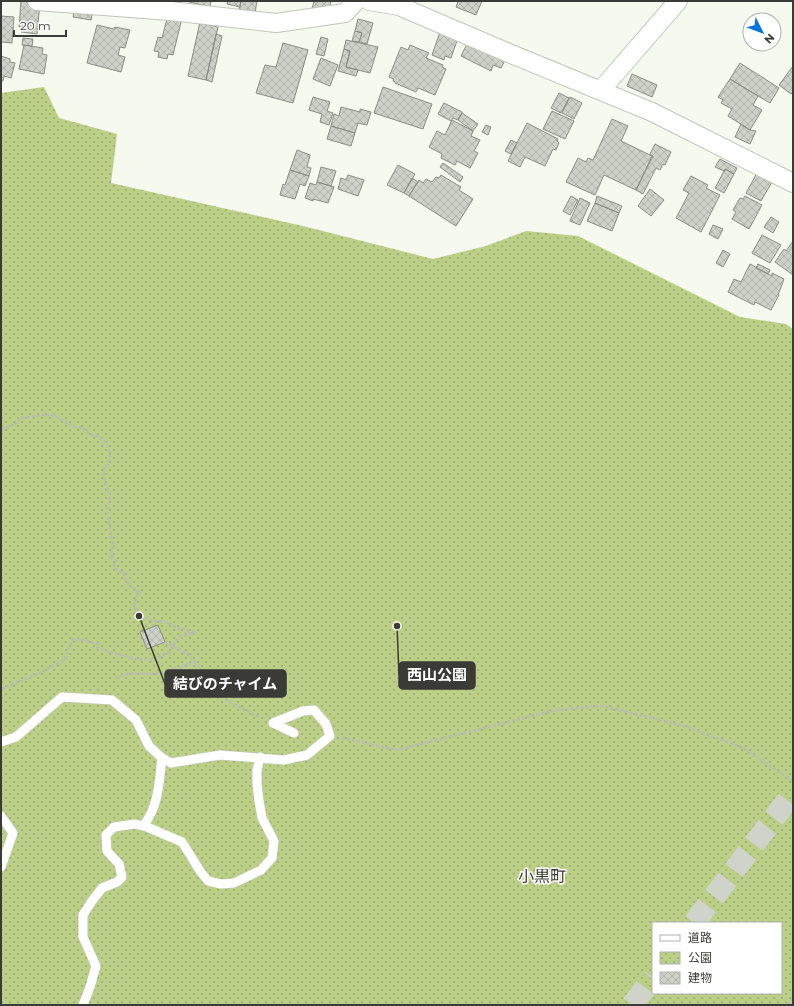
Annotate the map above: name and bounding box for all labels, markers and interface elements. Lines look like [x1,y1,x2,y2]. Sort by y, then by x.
scale bar [14,12,66,38]
north arrow [742,12,782,52]
text: 20 m [20,18,51,33]
text: N [761,31,778,47]
callout: 西山公園 [399,662,475,689]
text: 西山公園 [407,665,467,684]
callout: 結びのチャイム [165,670,286,697]
text: 結びのチャイム [173,674,277,693]
district label: 小黒町 [518,867,566,886]
legend [652,922,782,994]
text: 道路 [688,930,712,945]
text: 公園 [688,950,712,965]
text: 建物 [688,970,712,985]

